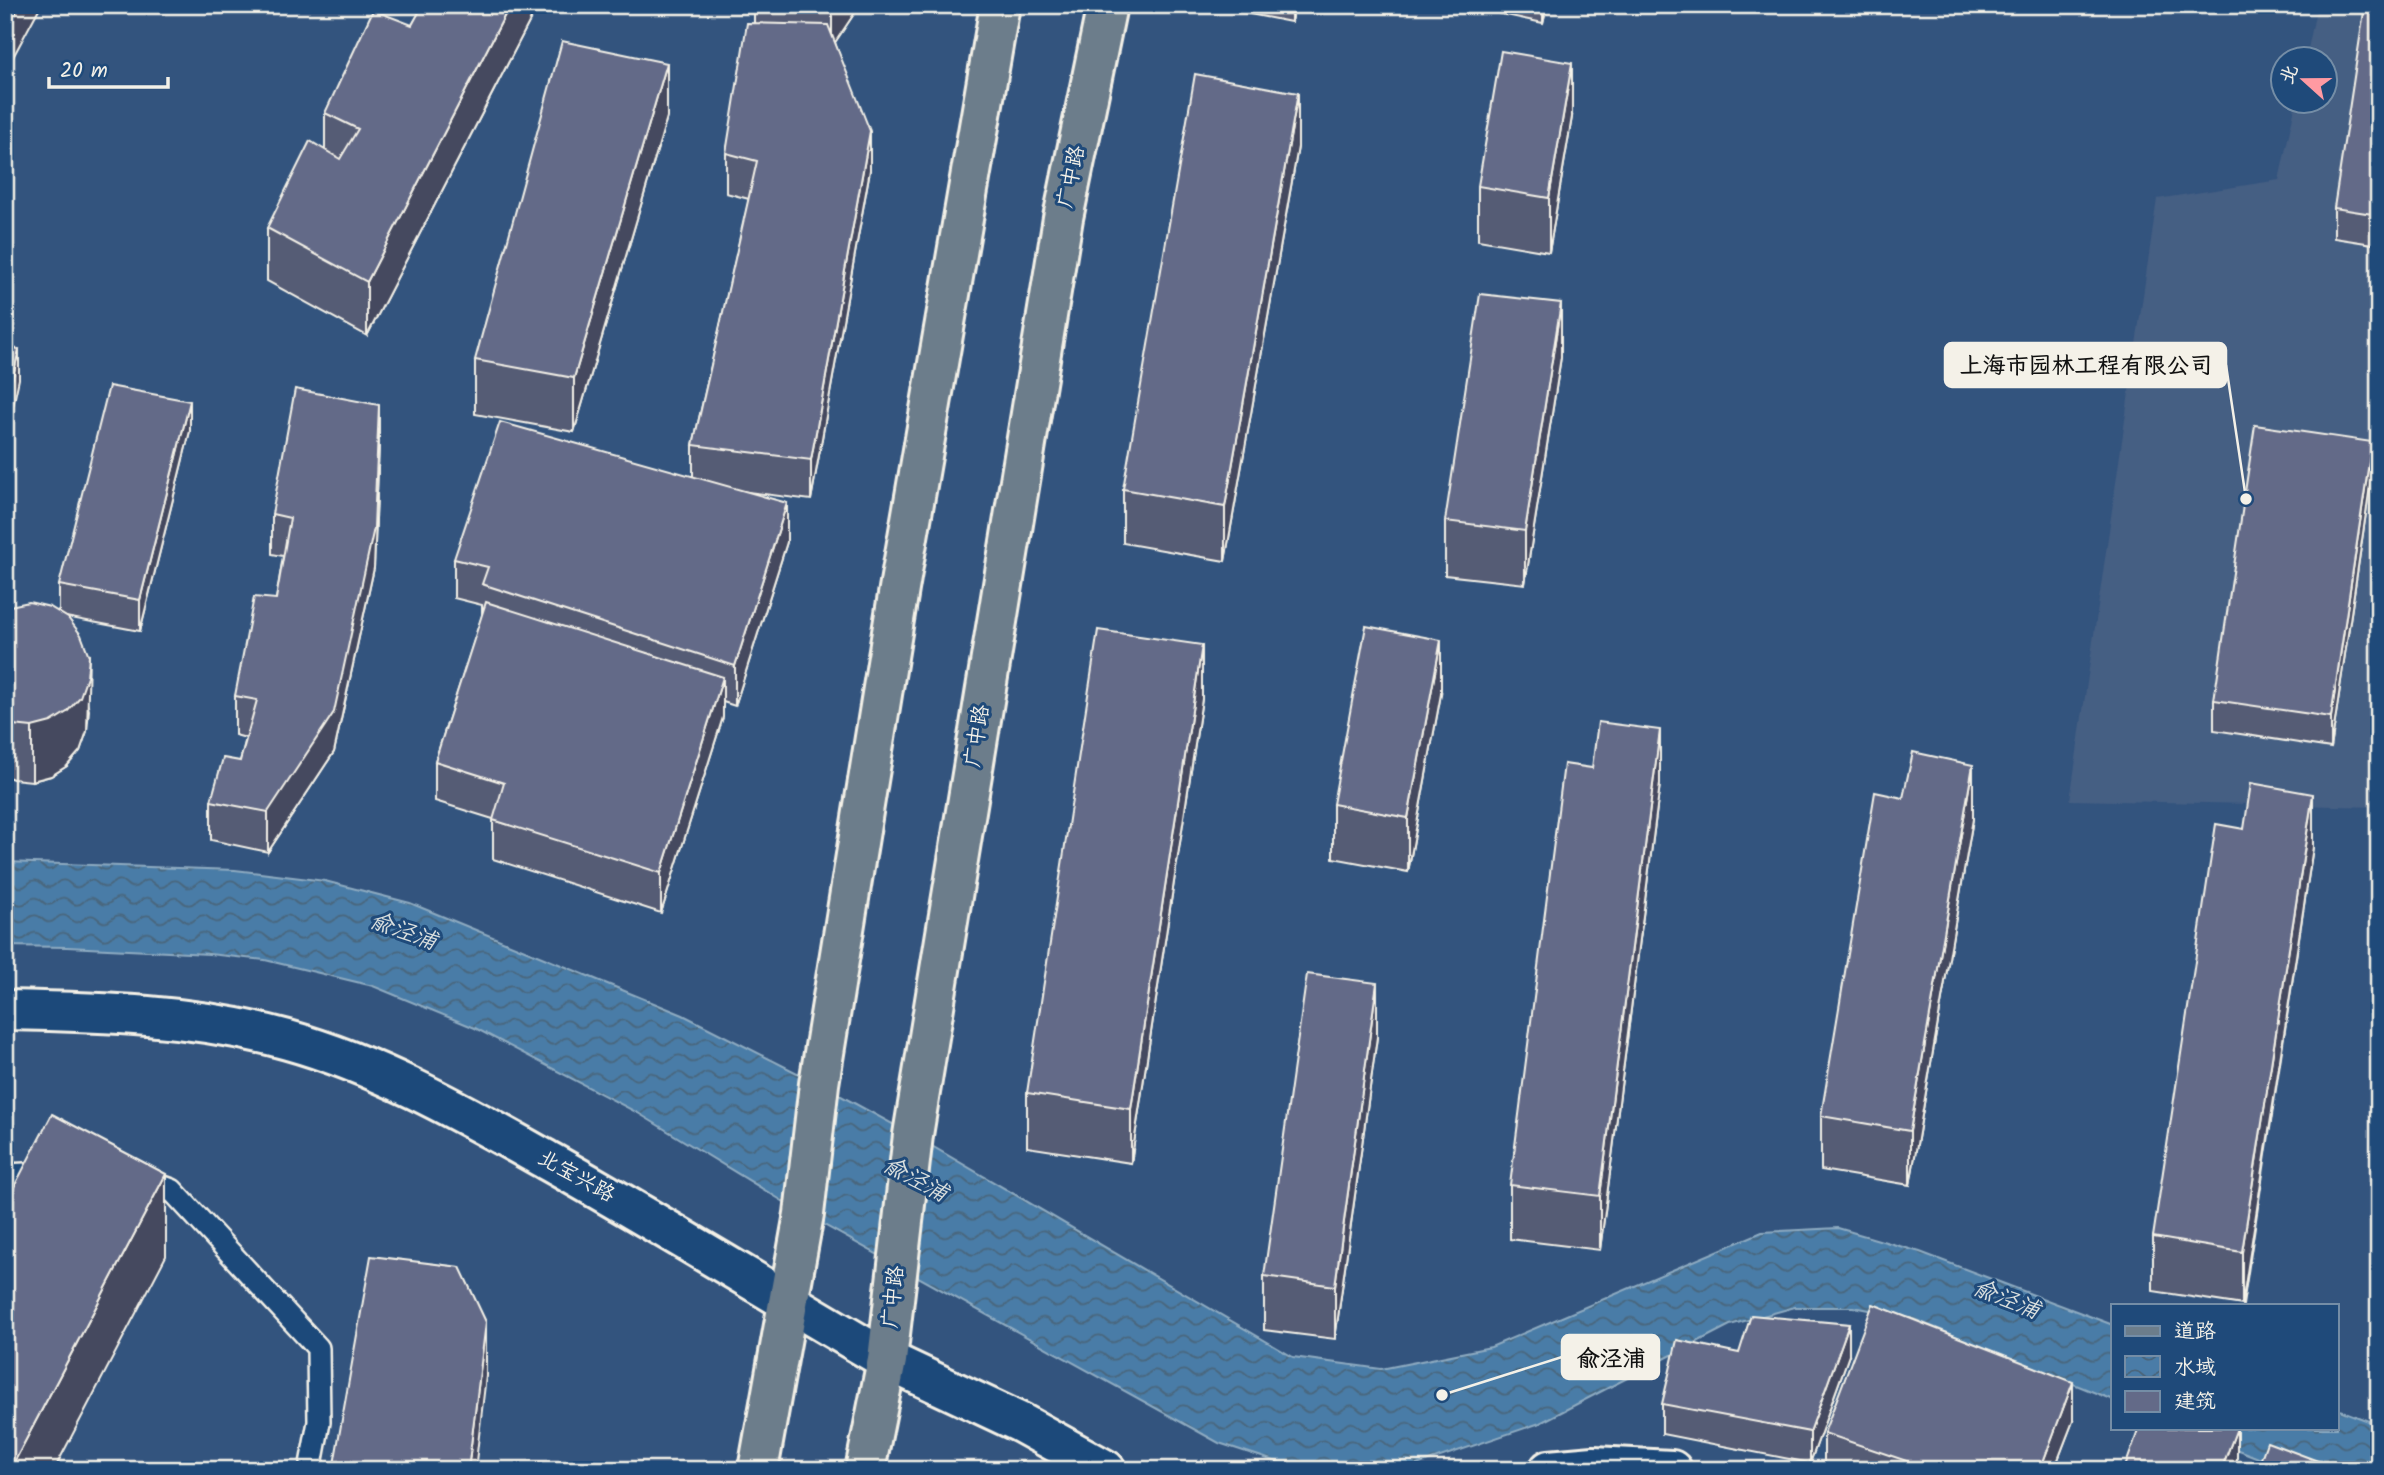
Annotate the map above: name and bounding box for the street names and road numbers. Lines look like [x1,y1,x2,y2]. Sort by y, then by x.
street label: 广中路 [1049,143,1095,211]
street label: 广中路 [957,702,999,770]
street label: 北宝兴路 [531,1142,621,1212]
street label: 广中路 [874,1264,914,1330]

